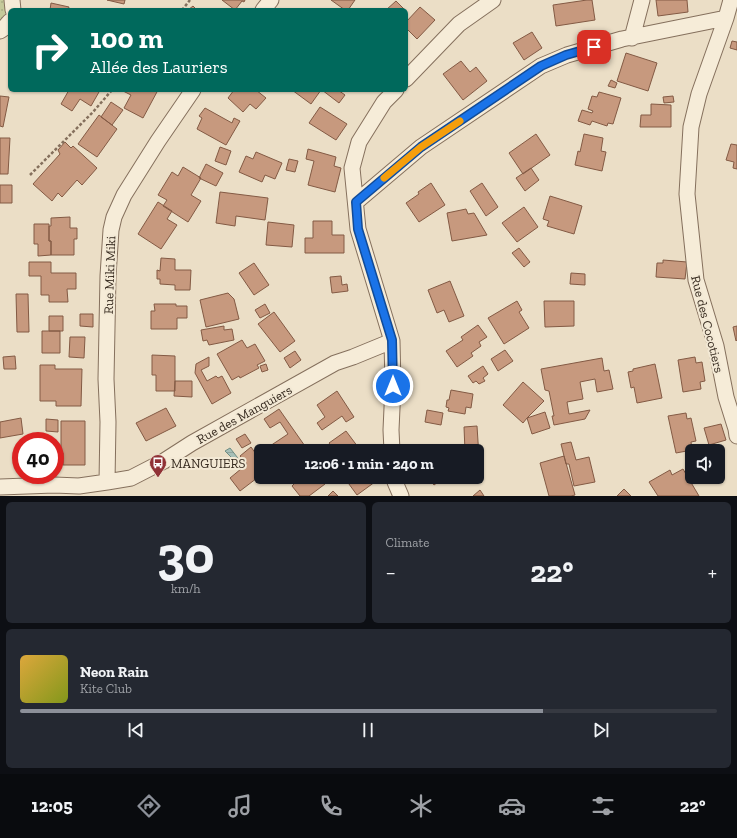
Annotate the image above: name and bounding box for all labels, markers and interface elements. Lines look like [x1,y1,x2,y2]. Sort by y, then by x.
text: 100 m [90,22,163,55]
icon: right [24,24,76,76]
pin [577,30,611,64]
icon: arrive [583,36,605,58]
text: Allée des Lauriers [90,56,228,78]
street label: Rue Miki Miki [101,235,118,314]
street label: Rue des Cocotiers [688,274,727,375]
position arrow [372,365,414,407]
street label: Rue des Manguiers [194,382,295,447]
speed limit sign: 40 [12,432,64,484]
map controls [685,444,725,484]
button: sound [685,444,725,484]
bus stop icon: MANGUIERS [148,453,168,478]
text: 12:06 · 1 min · 240 m [304,455,434,473]
place label: MANGUIERS [171,456,245,471]
text: 30 [157,524,215,586]
text: Climate [386,535,429,550]
text: 22° [530,554,573,590]
text: − [386,559,396,586]
text: + [708,559,717,586]
text: km/h [171,581,201,596]
text: Neon Rain [80,663,148,681]
text: Kite Club [80,681,132,696]
icon: previous [125,719,147,741]
icon: pause [357,719,379,741]
icon: next [590,719,612,741]
icon: directions [135,792,163,820]
icon: music [226,792,254,820]
icon: phone [317,792,345,820]
icon: climate [407,792,435,820]
icon: car [498,792,526,820]
icon: filters [589,792,617,820]
text: 12:05 [31,795,73,817]
text: 22° [680,795,706,817]

